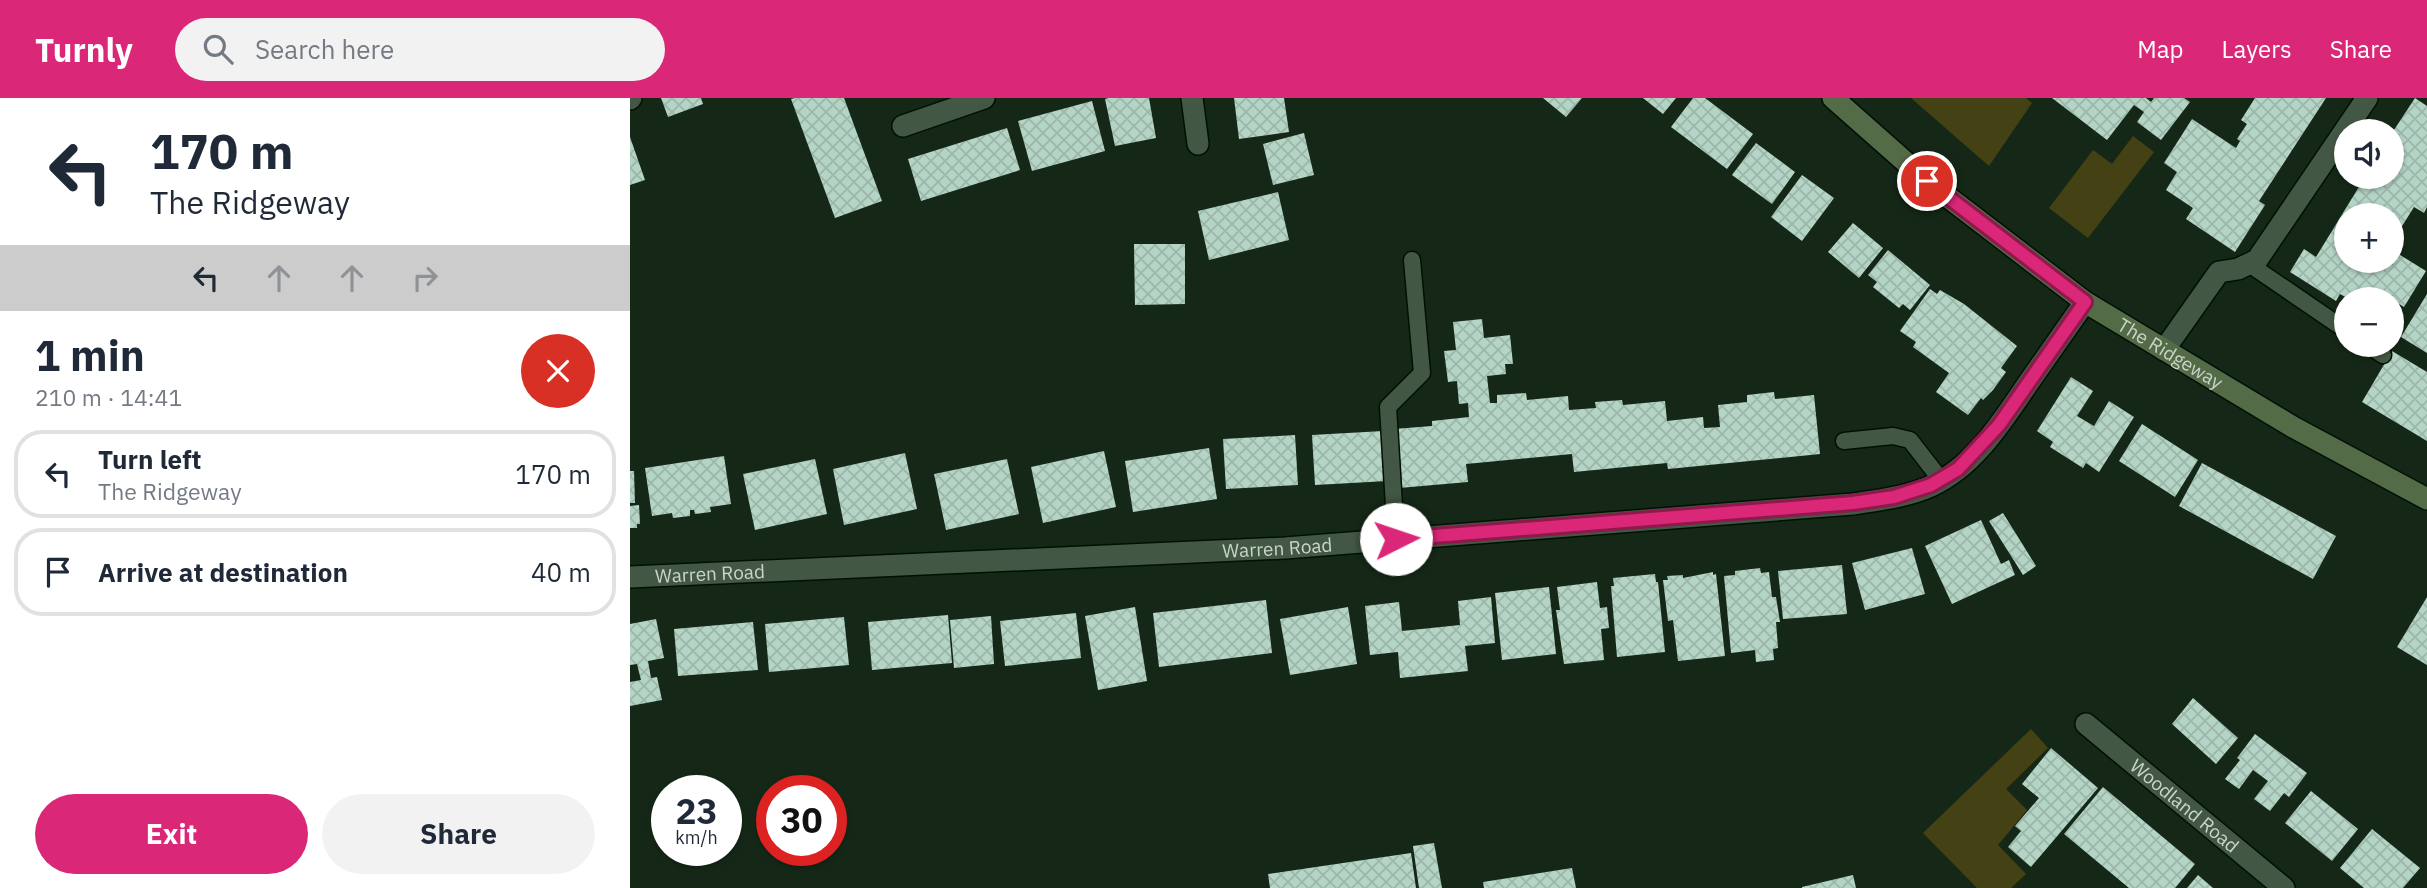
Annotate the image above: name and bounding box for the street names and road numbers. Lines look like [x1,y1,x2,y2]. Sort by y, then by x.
street label: The Ridgeway [2113,312,2228,394]
street label: Warren Road [1222,532,1333,563]
street label: Warren Road [654,559,766,588]
street label: Woodland Road [2125,754,2244,858]

